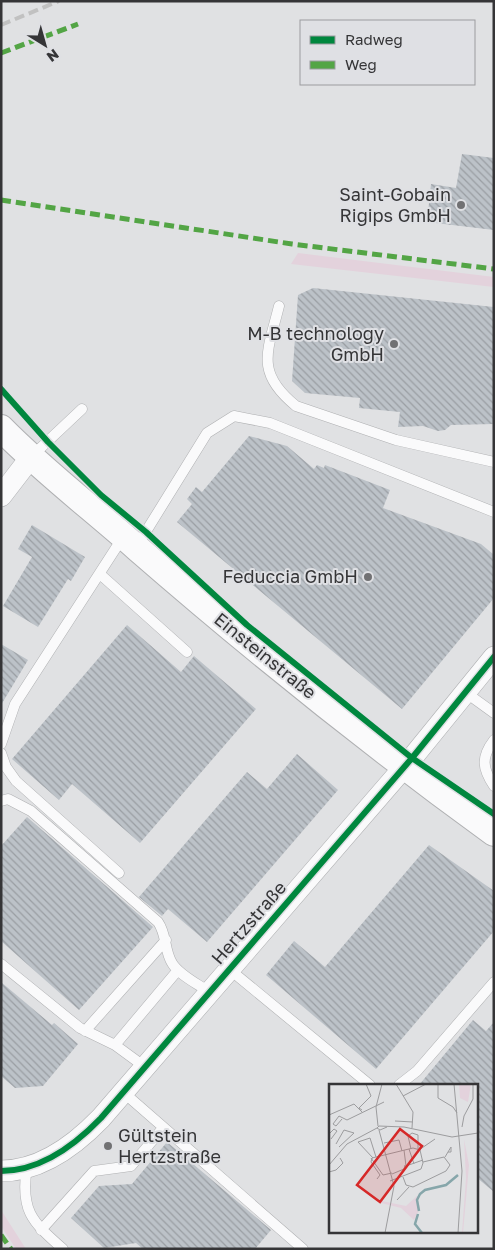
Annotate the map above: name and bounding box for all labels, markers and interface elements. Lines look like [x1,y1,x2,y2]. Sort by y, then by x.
north arrow [20,20,70,70]
legend [300,20,475,85]
text: Radweg [345,30,403,48]
text: N [44,46,62,66]
text: Weg [345,55,377,73]
place label: Saint-Gobain Rigips GmbH [339,183,451,226]
marker: Saint-Gobain Rigips GmbH [455,199,467,211]
place label: M-B technology GmbH [247,322,384,365]
marker: M-B technology GmbH [388,338,400,350]
place label: Feduccia GmbH [223,565,358,587]
marker: Feduccia GmbH [362,571,374,583]
street label: Einsteinstraße [210,607,321,703]
street label: Hertzstraße [206,876,290,968]
inset map [329,1084,478,1232]
place label: Gültstein Hertzstraße [118,1124,221,1167]
marker: Gültstein Hertzstraße [102,1140,114,1152]

